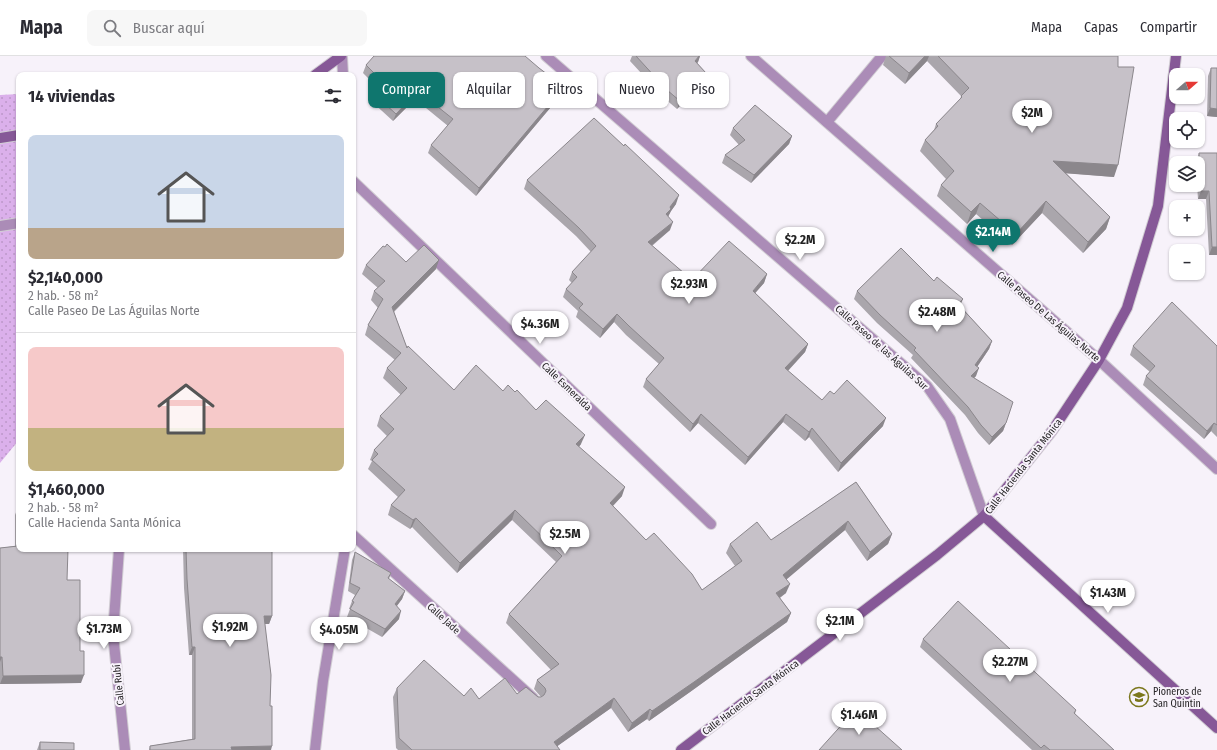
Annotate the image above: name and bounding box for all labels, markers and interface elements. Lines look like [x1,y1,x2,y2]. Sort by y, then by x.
search box [87,10,367,46]
text: Mapa [20,16,63,39]
icon: search [101,17,123,39]
text: Buscar aquí [133,19,205,37]
text: Mapa [1031,19,1062,36]
text: Capas [1084,19,1118,36]
text: Compartir [1140,19,1197,36]
north arrow [1169,68,1205,104]
map controls [1169,68,1205,280]
chip: Comprar [368,72,445,108]
chip: Alquilar [453,72,525,108]
chip: Filtros [533,72,597,108]
chip: Nuevo [605,72,669,108]
chip: Piso [677,72,729,108]
icon: filters [322,85,344,107]
text: 14 viviendas [28,86,115,107]
pin: $2M [1013,100,1051,134]
text: $2M [1021,105,1043,120]
button: locate [1169,112,1205,148]
button: layers [1169,156,1205,192]
icon: home [150,161,222,233]
button: + [1169,200,1205,236]
pin: $2.14M [960,219,1026,253]
text: $2.14M [975,224,1011,239]
pin: $2.2M [772,227,828,261]
text: $2.2M [785,232,815,247]
button: − [1169,244,1205,280]
text: $2,140,000 [28,267,103,288]
street label: Calle Paseo De Las Águilas Norte [995,267,1103,365]
pin: $2.93M [656,271,722,305]
text: $2.93M [670,276,708,291]
text: 2 hab. · 58 m² [28,288,99,303]
pin: $2.48M [904,299,970,333]
street label: Calle Paseo de las Águilas Sur [832,301,932,393]
text: Calle Paseo De Las Águilas Norte [28,303,200,318]
text: $2.48M [918,304,956,319]
pin: $4.36M [507,311,573,345]
text: $4.36M [521,316,559,331]
street label: Calle Esmeralda [539,360,594,414]
icon: home [150,373,222,445]
street label: Calle Hacienda Santa Mónica [983,416,1065,517]
text: $1,460,000 [28,479,105,500]
text: 2 hab. · 58 m² [28,500,99,515]
text: Calle Hacienda Santa Mónica [28,515,181,530]
pin: $2.5M [537,521,593,555]
text: $2.5M [549,526,581,541]
pin: $1.43M [1075,580,1141,614]
text: $1.43M [1090,585,1126,600]
street label: Calle Jade [424,601,462,637]
pin: $2.1M [812,608,868,642]
text: $2.1M [826,613,854,628]
pin: $1.92M [197,614,263,648]
pin: $1.73M [71,616,137,650]
pin: $4.05M [306,617,372,651]
text: $1.92M [212,619,248,634]
text: $1.73M [86,621,122,636]
text: $4.05M [320,622,358,637]
pin: $2.27M [977,649,1043,683]
text: $2.27M [992,654,1028,669]
street label: Calle Hacienda Santa Mónica [700,658,801,738]
street label: Calle Rubí [110,663,127,706]
school or university icon: Pioneros de San Quintin [1128,686,1150,708]
place label: Pioneros de San Quintin [1153,686,1202,710]
pin: $1.46M [826,702,892,736]
text: $1.46M [840,707,878,722]

